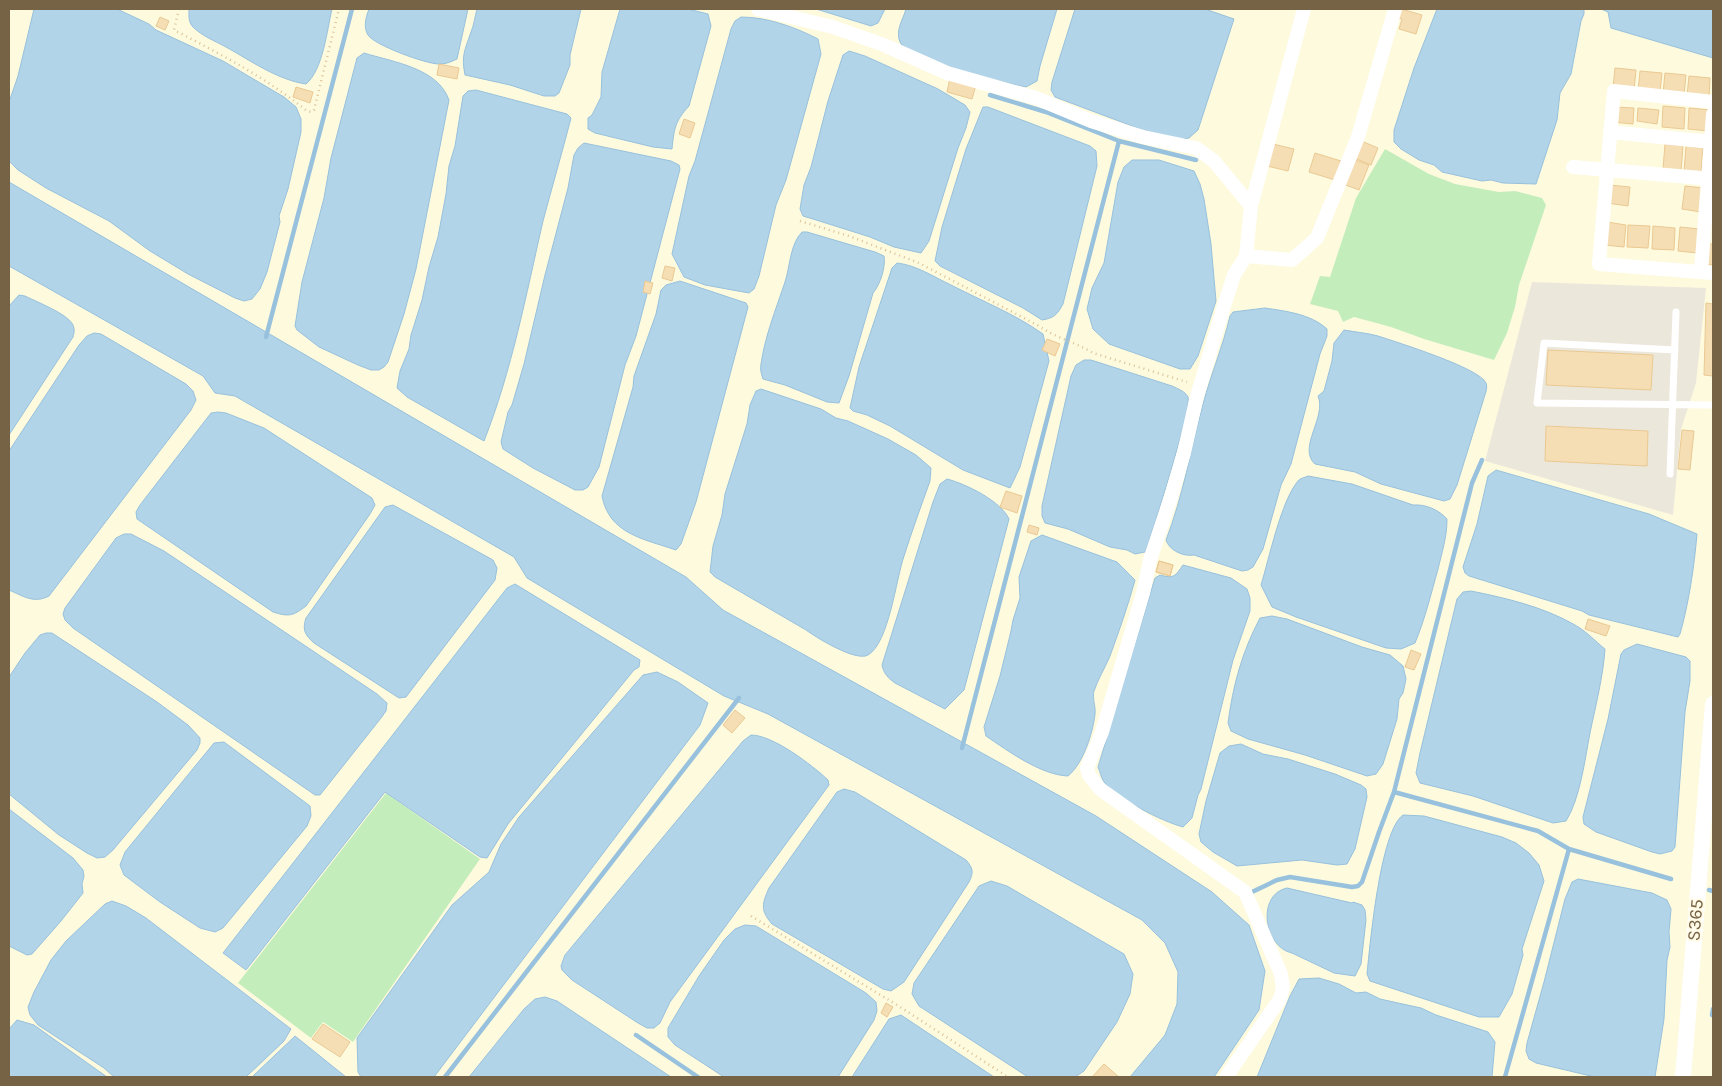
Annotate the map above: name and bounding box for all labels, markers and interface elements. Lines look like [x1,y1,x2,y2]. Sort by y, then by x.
street label: S365 [1682,898,1708,942]

